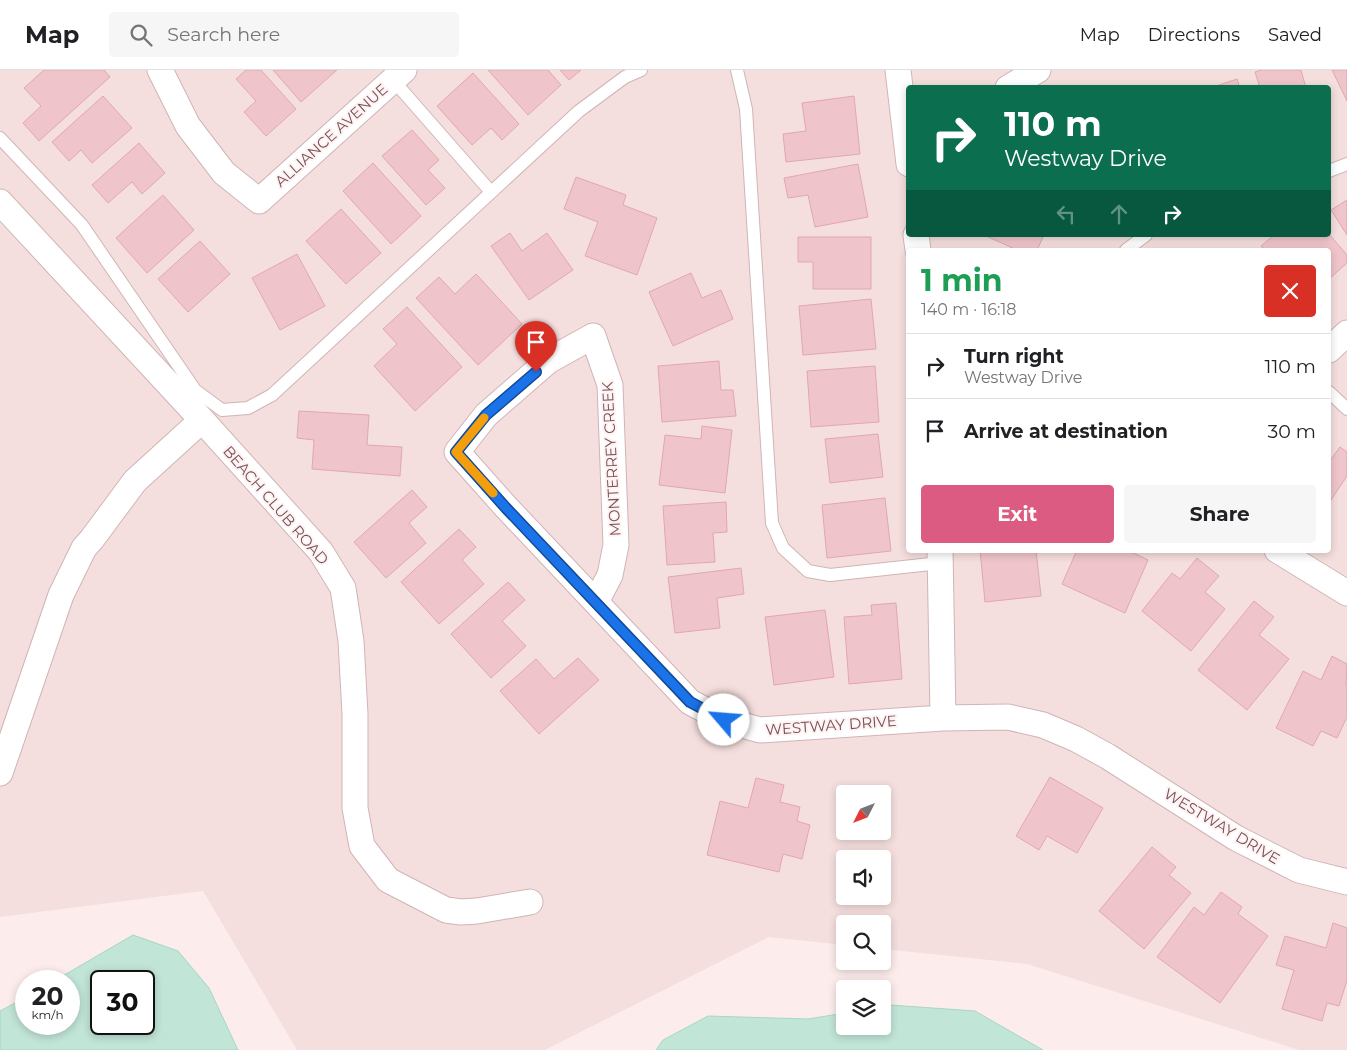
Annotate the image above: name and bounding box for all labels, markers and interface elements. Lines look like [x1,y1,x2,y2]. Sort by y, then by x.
search box [109,12,459,57]
text: Map [25,20,79,49]
icon: search [127,21,155,49]
text: Search here [167,23,280,46]
text: Map [1080,24,1120,46]
text: Directions [1148,24,1240,46]
text: Saved [1268,24,1322,46]
street label: ALLIANCE AVENUE [271,79,391,191]
text: 110 m [1004,102,1102,145]
icon: right [921,105,986,170]
text: Westway Drive [1004,145,1167,172]
icon: left [1052,200,1080,228]
icon: ahead [1105,200,1133,228]
icon: right [1158,200,1186,228]
text: 1 min [921,262,1002,299]
button: close [1264,265,1316,317]
text: 140 m · 16:18 [921,300,1016,319]
pin [515,321,557,372]
icon: arrive [522,328,550,356]
text: Turn right [964,345,1064,368]
icon: right [921,352,949,380]
text: 110 m [1265,355,1316,378]
text: Westway Drive [964,368,1082,387]
street label: MONTERREY CREEK [597,381,625,537]
icon: arrive [921,417,949,445]
text: Arrive at destination [964,420,1168,443]
text: 30 m [1268,420,1316,443]
street label: BEACH CLUB ROAD [219,442,333,568]
button: Exit [921,485,1114,543]
button: Share [1124,485,1316,543]
position arrow [697,693,749,745]
street label: WESTWAY DRIVE [765,711,897,739]
street label: WESTWAY DRIVE [1161,784,1283,868]
north arrow [836,785,891,840]
map controls [836,785,891,1035]
button: sound [836,850,891,905]
button: search [836,915,891,970]
speed limit sign: 30 [90,970,155,1035]
button: layers [836,980,891,1035]
text: 20 [32,981,63,1011]
text: km/h [31,1007,64,1022]

